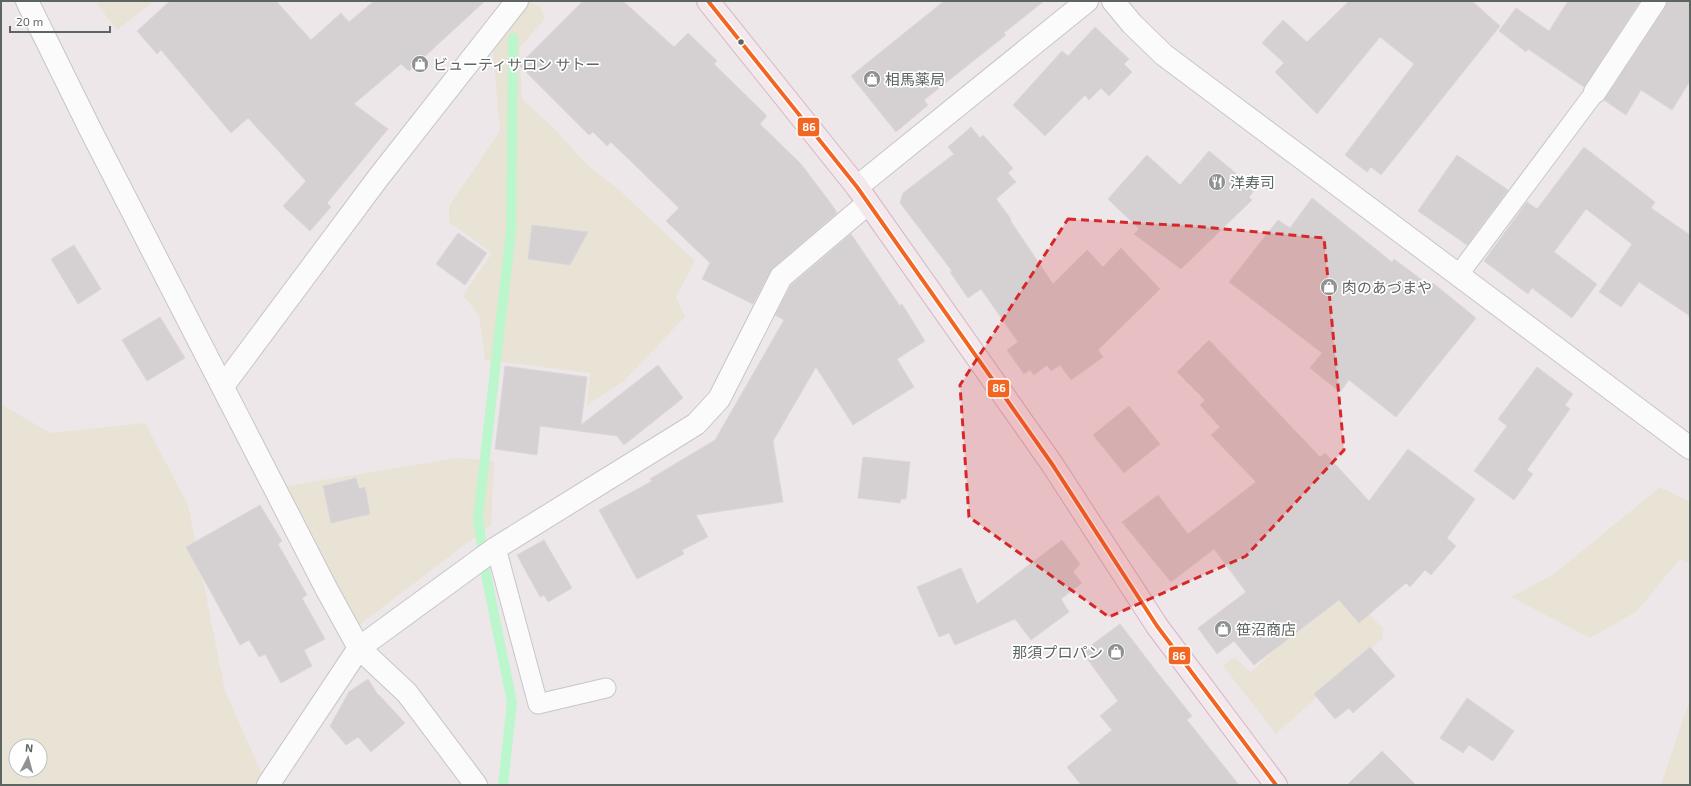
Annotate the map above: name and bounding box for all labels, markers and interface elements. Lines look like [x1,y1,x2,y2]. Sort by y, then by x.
scale bar [10,8,110,34]
text: 20 m [16,14,43,28]
unlabelled marker [736,37,746,47]
shop icon: ビューティサロン サトー [410,54,430,74]
place label: ビューティサロン サトー [433,55,600,73]
shop icon: 相馬薬局 [862,69,882,89]
place label: 相馬薬局 [885,70,945,88]
line badge: 86 [797,117,820,137]
text: 86 [802,120,816,133]
restaurant icon: 洋寿司 [1207,172,1227,192]
place label: 洋寿司 [1230,173,1275,191]
shop icon: 肉のあづまや [1319,277,1339,297]
place label: 肉のあづまや [1342,278,1432,296]
line badge: 86 [987,379,1010,398]
text: 86 [992,381,1006,394]
shop icon: 笹沼商店 [1213,619,1233,639]
place label: 笹沼商店 [1236,620,1296,638]
shop icon: 那須プロパン [1106,642,1126,662]
place label: 那須プロパン [1012,643,1103,661]
line badge: 86 [1168,646,1191,665]
text: 86 [1172,649,1186,662]
north arrow [8,738,48,778]
text: N [24,741,34,754]

